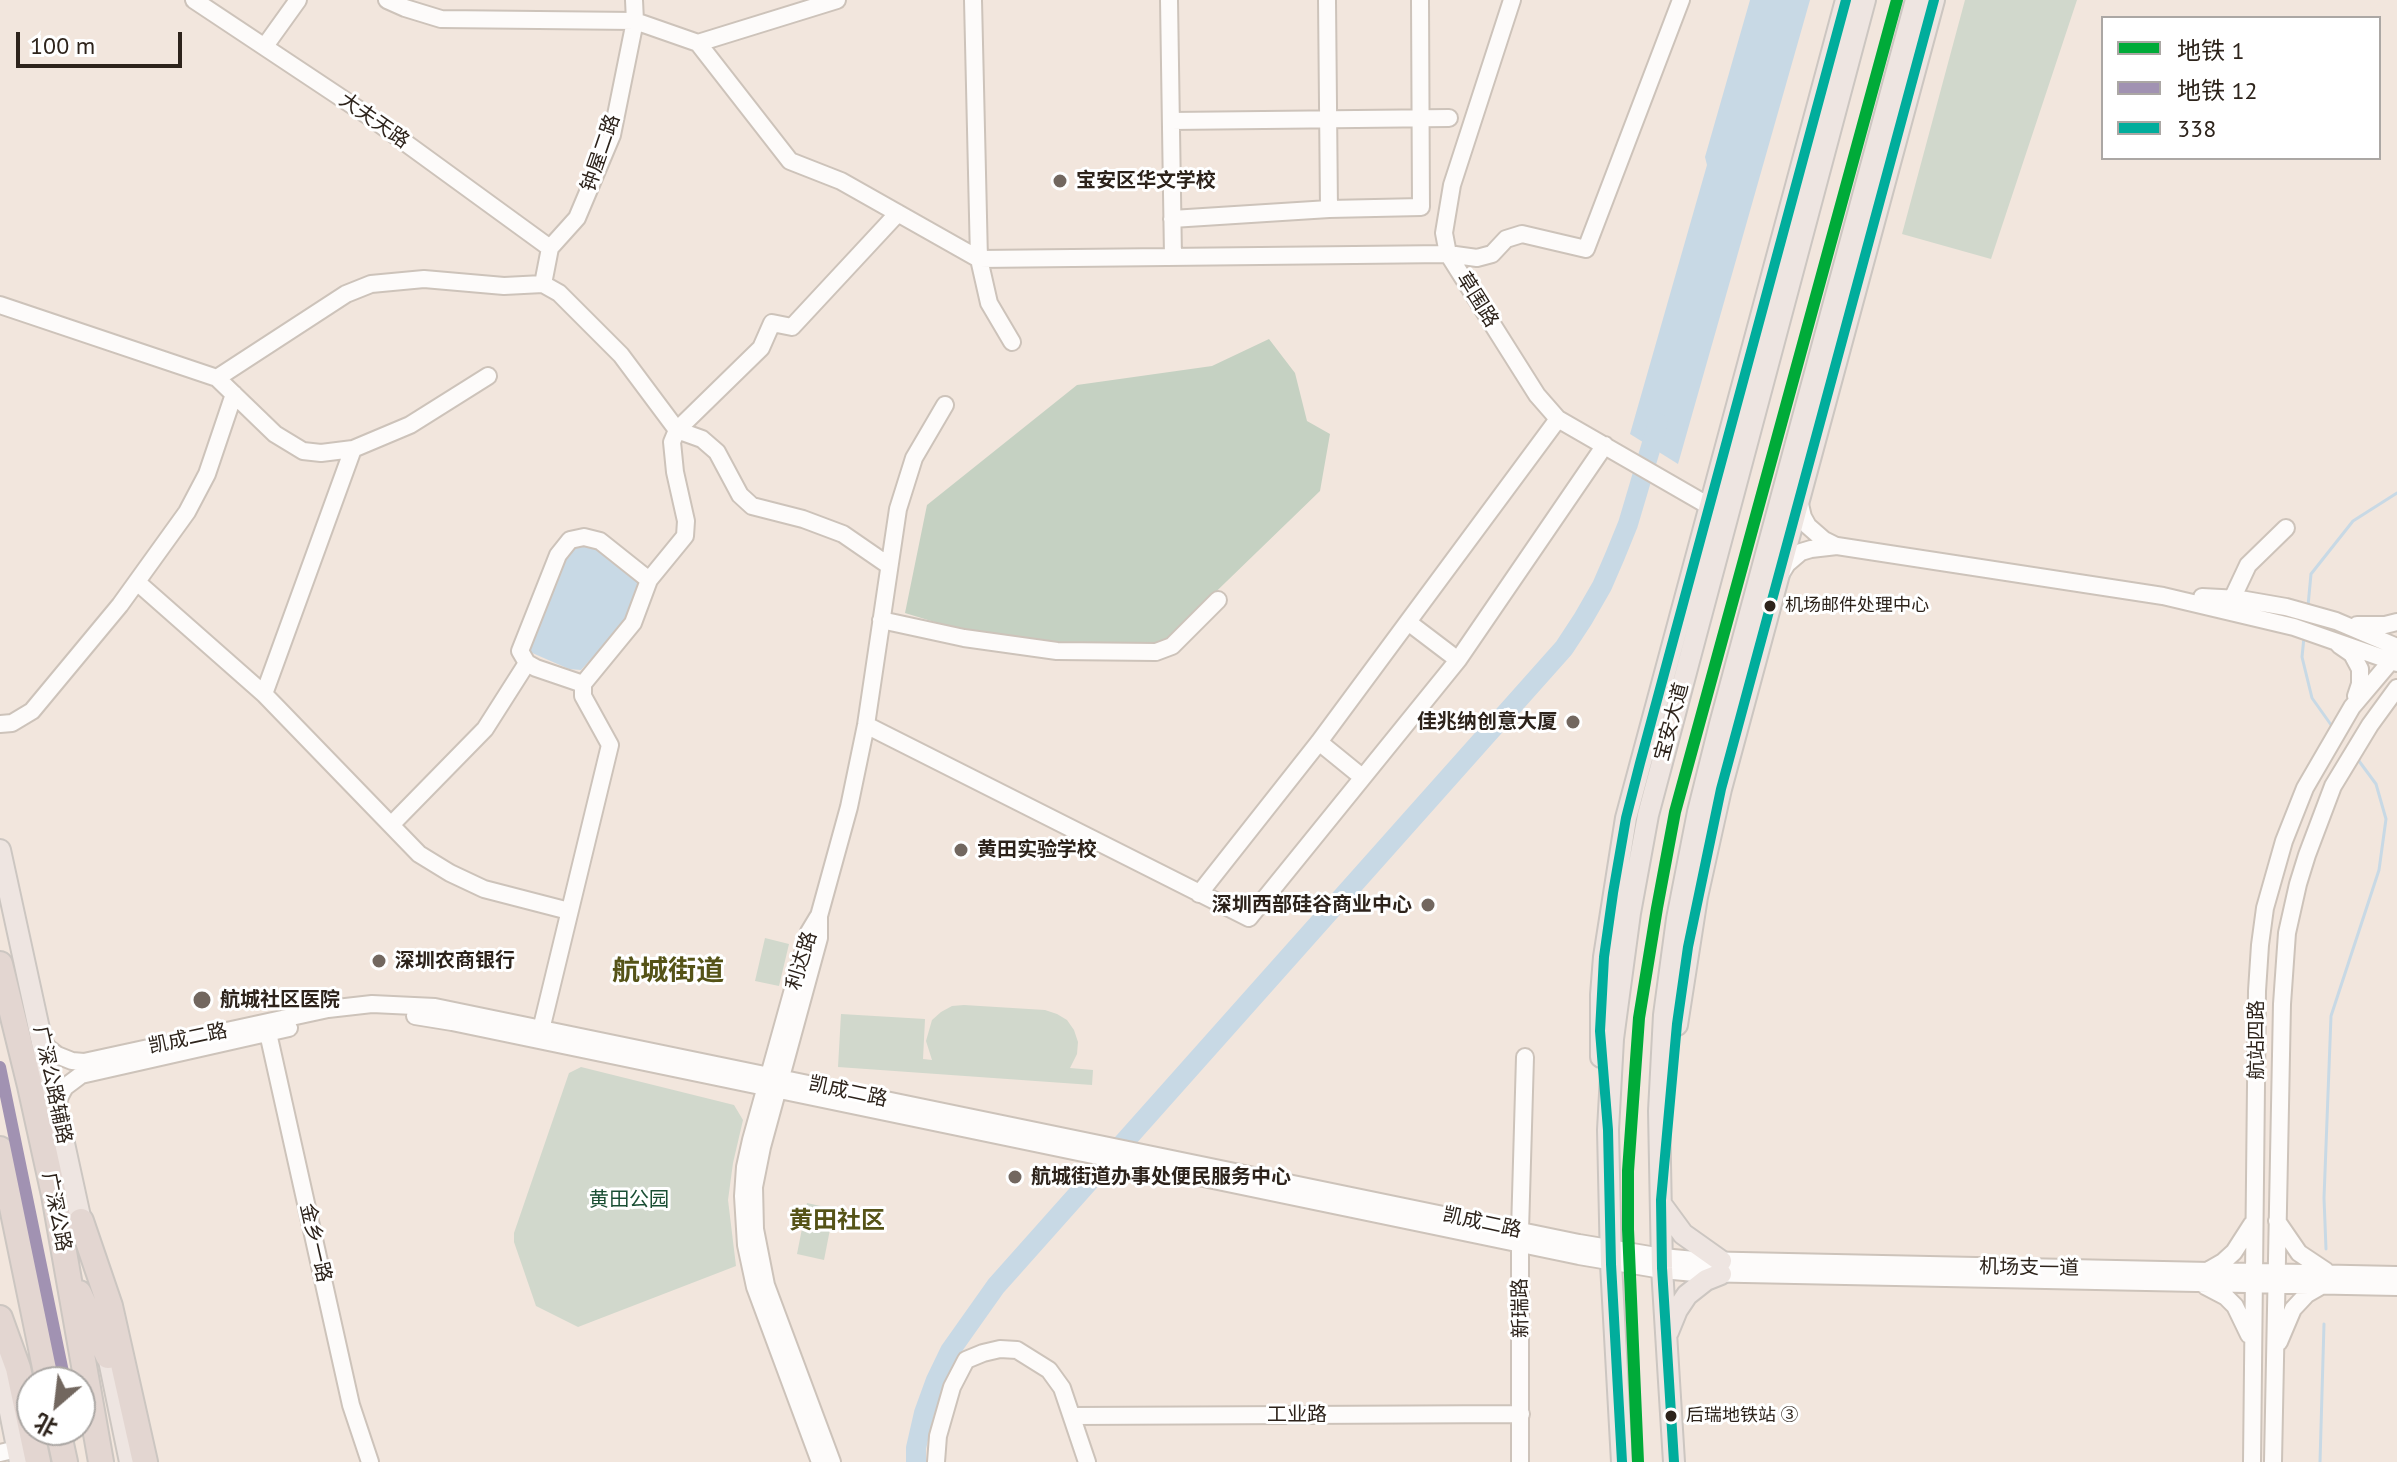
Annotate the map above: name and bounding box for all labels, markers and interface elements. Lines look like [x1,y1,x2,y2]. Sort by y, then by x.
scale bar [20,16,186,66]
legend [2101,16,2381,160]
text: 100 m [30,30,95,61]
text: 地铁 1 [2177,35,2245,66]
text: 地铁 12 [2177,75,2258,106]
street label: 大夫天路 [334,88,414,154]
street label: 钟屋二路 [577,111,625,195]
text: 338 [2177,113,2216,144]
place label: 宝安区华文学校 [1076,169,1216,193]
marker: 宝安区华文学校 [1051,172,1069,190]
street label: 草围路 [1451,268,1503,332]
place label: 机场邮件处理中心 [1785,595,1929,617]
marker: 机场邮件处理中心 [1762,598,1778,614]
street label: 宝安大道 [1650,680,1694,764]
place label: 佳兆纳创意大厦 [1417,710,1557,734]
marker: 佳兆纳创意大厦 [1564,713,1582,731]
place label: 黄田实验学校 [977,838,1097,862]
marker: 黄田实验学校 [952,841,970,859]
place label: 深圳西部硅谷商业中心 [1212,893,1412,917]
marker: 深圳西部硅谷商业中心 [1419,896,1437,914]
street label: 利达路 [782,929,822,993]
place label: 深圳农商银行 [395,949,515,973]
marker: 深圳农商银行 [370,952,388,970]
district label: 航城街道 [612,955,724,989]
place label: 航城社区医院 [220,988,340,1012]
marker: 航城社区医院 [191,989,213,1011]
street label: 航站四路 [2245,1000,2269,1080]
street label: 凯成二路 [146,1019,230,1059]
street label: 广深公路辅路 [28,1024,76,1146]
street label: 凯成二路 [806,1072,890,1112]
place label: 航城街道办事处便民服务中心 [1031,1165,1291,1189]
marker: 航城街道办事处便民服务中心 [1006,1168,1024,1186]
street label: 广深公路 [37,1170,75,1254]
park label: 黄田公园 [589,1188,669,1212]
street label: 金乡一路 [294,1201,336,1285]
street label: 凯成二路 [1440,1203,1524,1243]
district label: 黄田社区 [789,1207,885,1235]
street label: 机场支一道 [1979,1255,2079,1281]
street label: 新瑞路 [1508,1278,1534,1338]
north arrow [16,1366,96,1446]
street label: 工业路 [1267,1403,1327,1427]
place label: 后瑞地铁站 ③ [1686,1405,1799,1427]
text: 北 [29,1408,62,1443]
marker: 后瑞地铁站 ③ [1663,1408,1679,1424]

